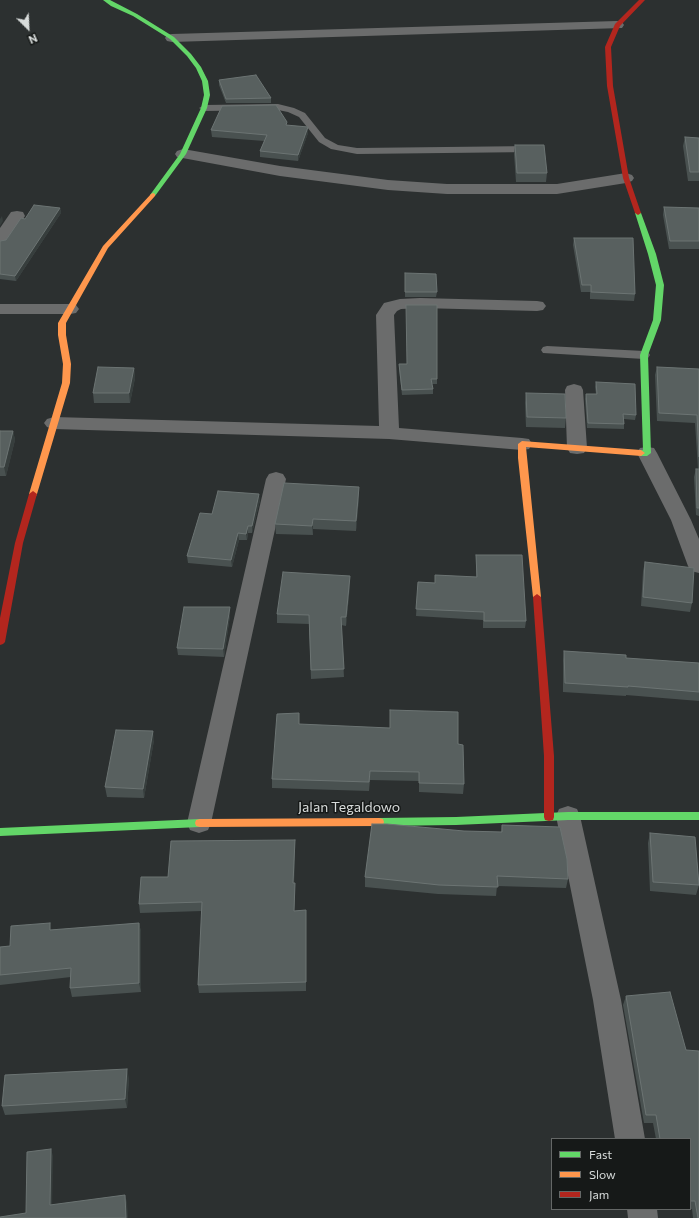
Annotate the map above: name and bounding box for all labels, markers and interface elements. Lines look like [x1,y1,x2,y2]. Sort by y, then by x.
north arrow [8,8,48,48]
text: N [27,32,40,47]
street label: Jalan Tegaldowo [298,799,400,815]
legend [551,1138,691,1210]
text: Fast [589,1147,612,1161]
text: Slow [589,1167,616,1181]
text: Jam [589,1187,609,1201]

